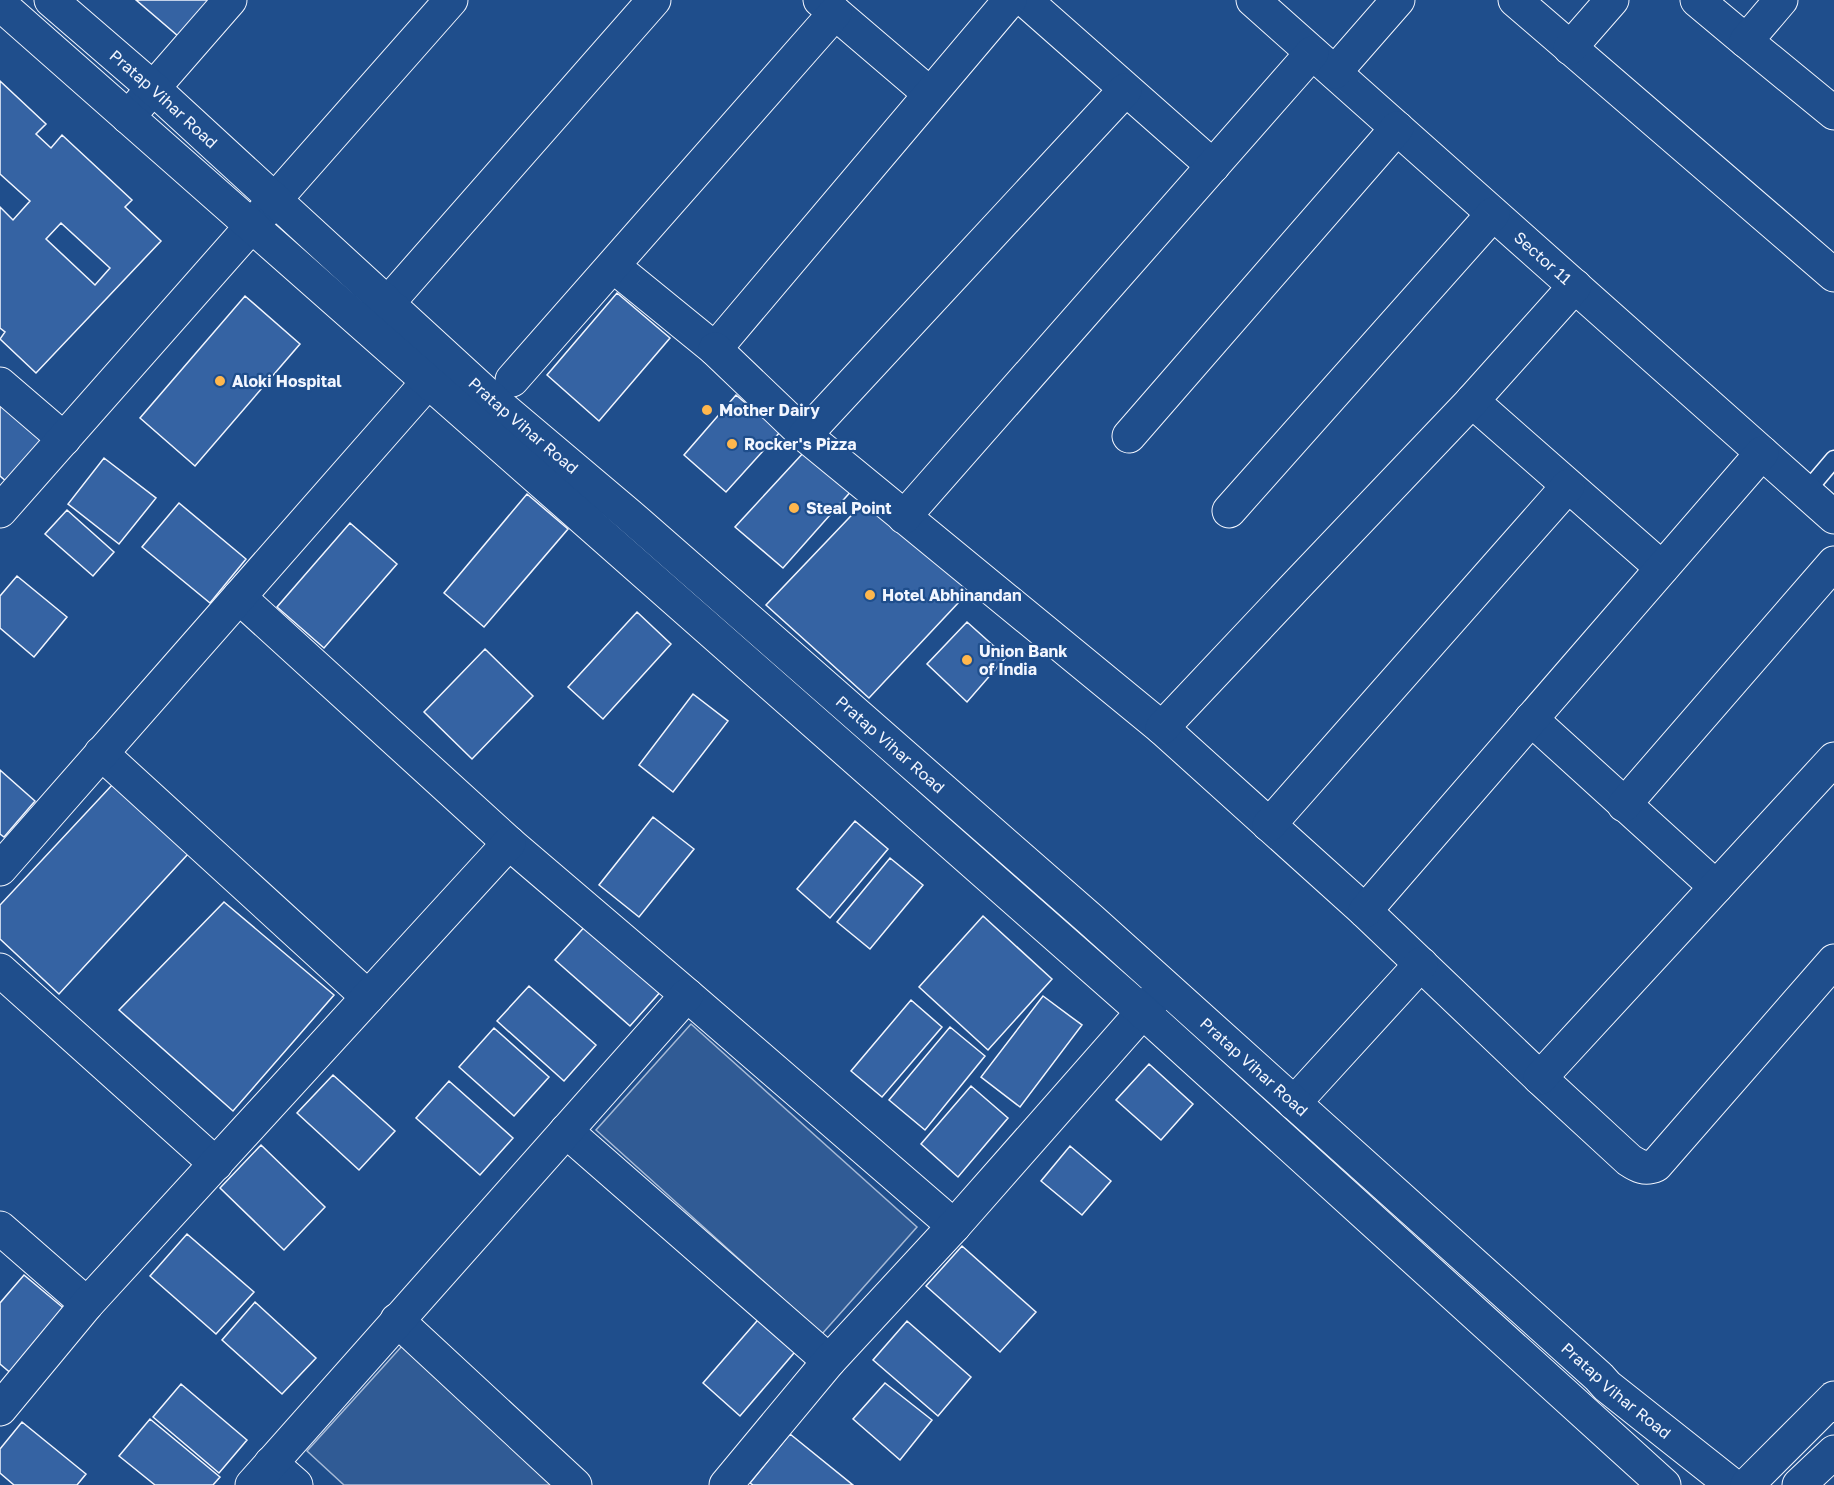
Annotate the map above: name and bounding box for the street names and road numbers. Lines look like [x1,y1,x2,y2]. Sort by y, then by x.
street label: Pratap Vihar Road [106,45,222,152]
street label: Sector 11 [1510,227,1576,289]
street label: Pratap Vihar Road [465,373,583,478]
street label: Pratap Vihar Road [832,691,949,797]
street label: Pratap Vihar Road [1196,1013,1312,1120]
street label: Pratap Vihar Road [1557,1338,1675,1443]

